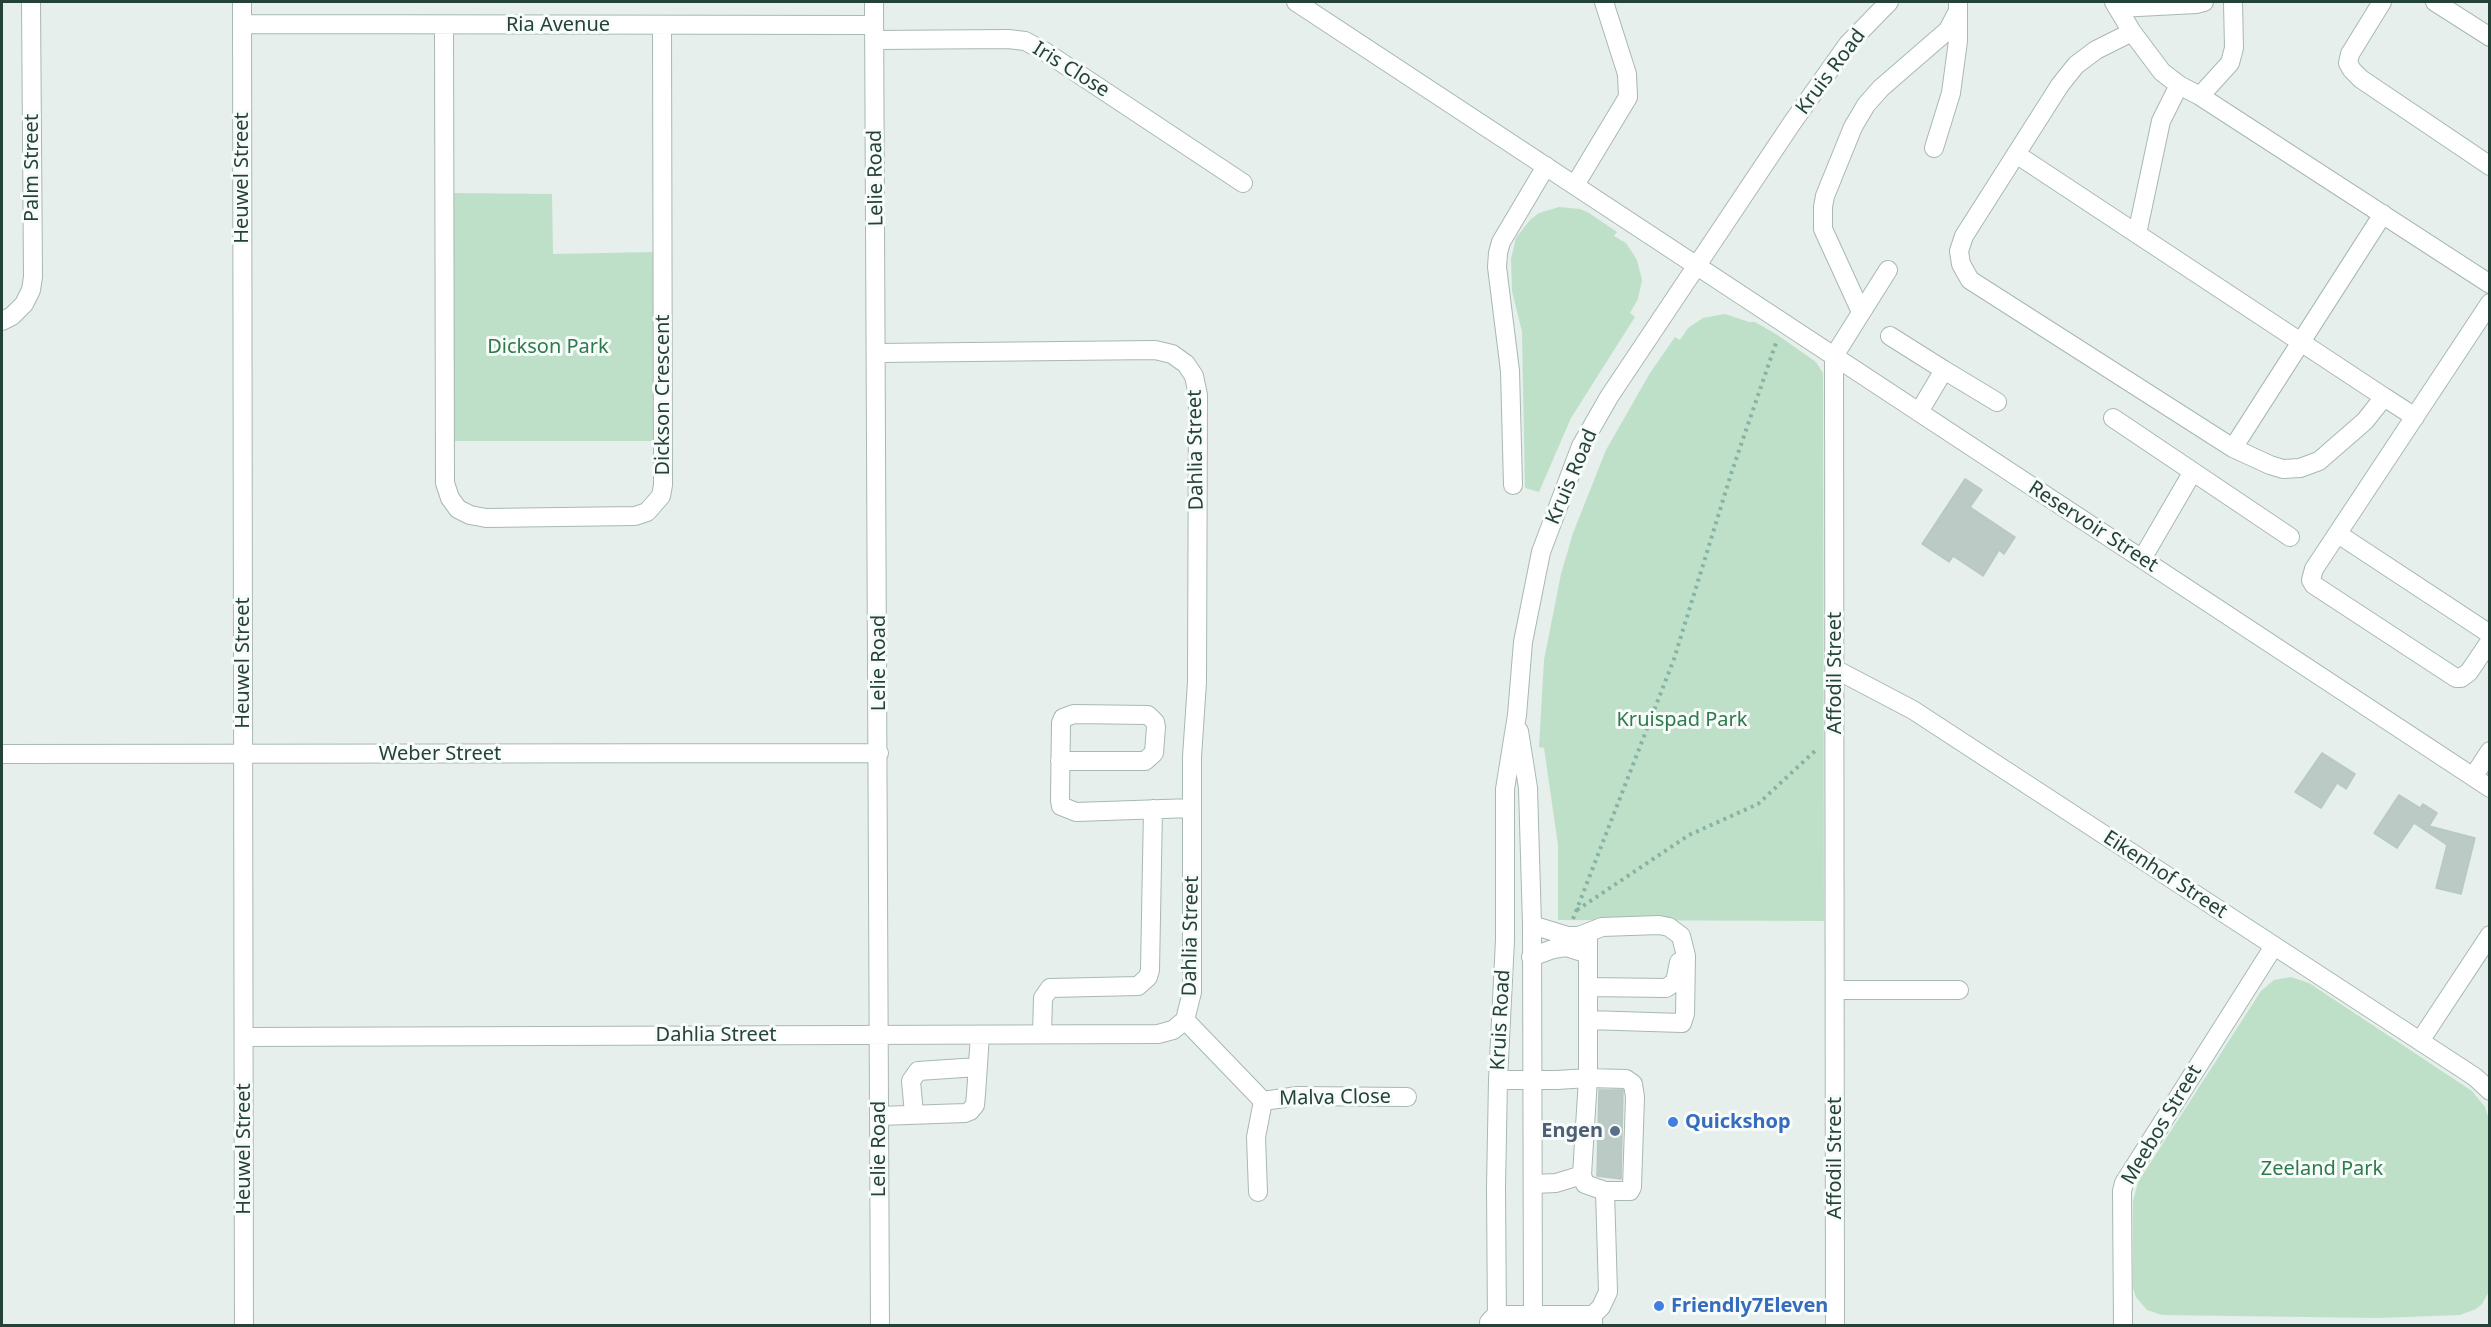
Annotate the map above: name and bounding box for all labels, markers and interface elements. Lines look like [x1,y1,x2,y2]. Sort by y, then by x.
street label: Ria Avenue [506,13,610,37]
street label: Kruis Road [1791,24,1871,120]
street label: Iris Close [1028,37,1114,103]
street label: Heuwel Street [230,112,254,244]
street label: Palm Street [20,114,44,222]
street label: Lelie Road [863,129,889,227]
street label: Dickson Crescent [651,314,675,476]
park label: Dickson Park [487,335,609,359]
street label: Dahlia Street [1183,389,1209,511]
street label: Kruis Road [1541,426,1603,528]
street label: Reservoir Street [2024,476,2162,578]
street label: Heuwel Street [231,597,255,729]
street label: Affodil Street [1823,612,1847,734]
street label: Lelie Road [867,615,891,711]
park label: Kruispad Park [1616,708,1748,732]
street label: Weber Street [379,742,501,766]
street label: Eikenhof Street [2099,826,2231,924]
street label: Dahlia Street [1178,875,1204,997]
street label: Kruis Road [1486,969,1516,1071]
street label: Dahlia Street [656,1023,776,1047]
street label: Meebos Street [2117,1061,2207,1189]
street label: Heuwel Street [232,1083,256,1215]
street label: Malva Close [1279,1085,1391,1111]
street label: Affodil Street [1823,1097,1847,1219]
street label: Lelie Road [867,1101,891,1197]
place label: Quickshop [1685,1110,1791,1134]
marker: Quickshop [1666,1115,1680,1129]
place label: Engen [1541,1119,1603,1143]
marker: Engen [1608,1124,1622,1138]
park label: Zeeland Park [2261,1157,2383,1181]
place label: Friendly7Eleven [1671,1294,1828,1318]
marker: Friendly7Eleven [1652,1299,1666,1313]

